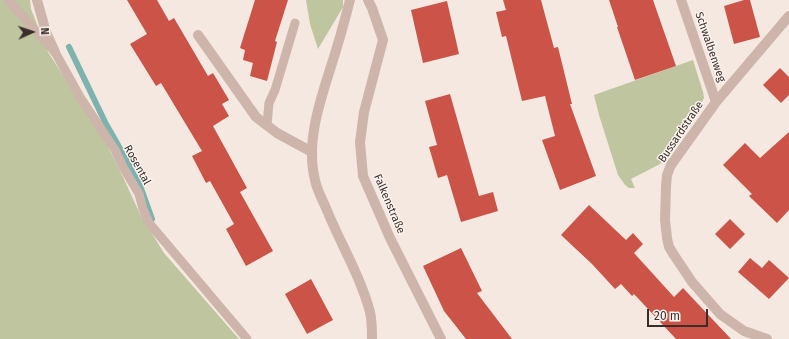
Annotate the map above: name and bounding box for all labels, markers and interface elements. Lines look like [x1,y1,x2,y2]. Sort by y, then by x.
street label: Schwalbenweg [692,10,728,84]
north arrow [12,12,52,52]
text: N [38,27,51,35]
street label: Bussardstraße [656,99,706,165]
street label: Rosental [121,143,153,187]
street label: Falkenstraße [371,172,407,236]
scale bar [649,301,710,327]
text: 20 m [654,309,680,323]

